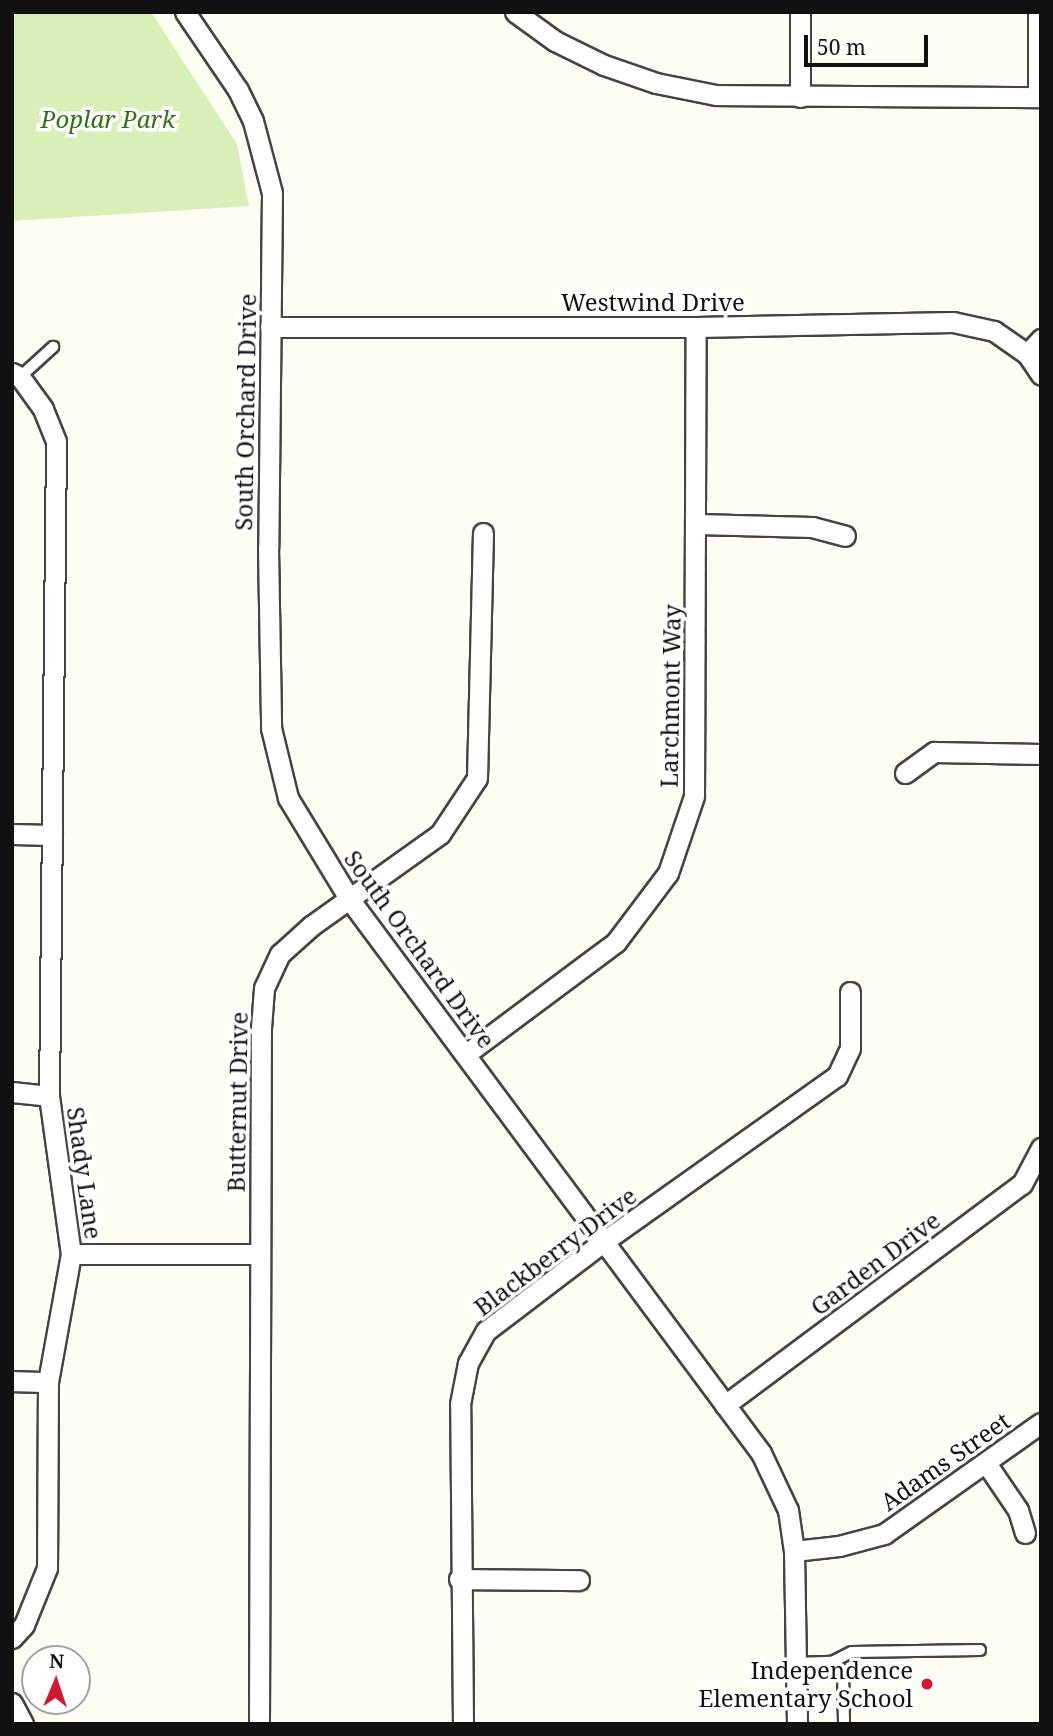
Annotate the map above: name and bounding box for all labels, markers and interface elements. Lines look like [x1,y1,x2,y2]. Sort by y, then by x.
scale bar [808,21,932,65]
text: 50 m [817,33,866,61]
park label: Poplar Park [41,105,175,133]
street label: Westwind Drive [561,288,745,316]
street label: South Orchard Drive [229,293,261,531]
street label: Larchmont Way [654,604,686,788]
street label: South Orchard Drive [339,845,501,1053]
street label: Butternut Drive [221,1011,253,1193]
street label: Shady Lane [61,1105,109,1241]
street label: Blackberry Drive [468,1181,642,1321]
street label: Garden Drive [805,1205,945,1321]
street label: Adams Street [875,1406,1015,1516]
north arrow [21,1645,91,1715]
text: N [49,1648,65,1674]
place label: Independence Elementary School [698,1656,913,1712]
marker: Independence Elementary School [919,1676,935,1692]

